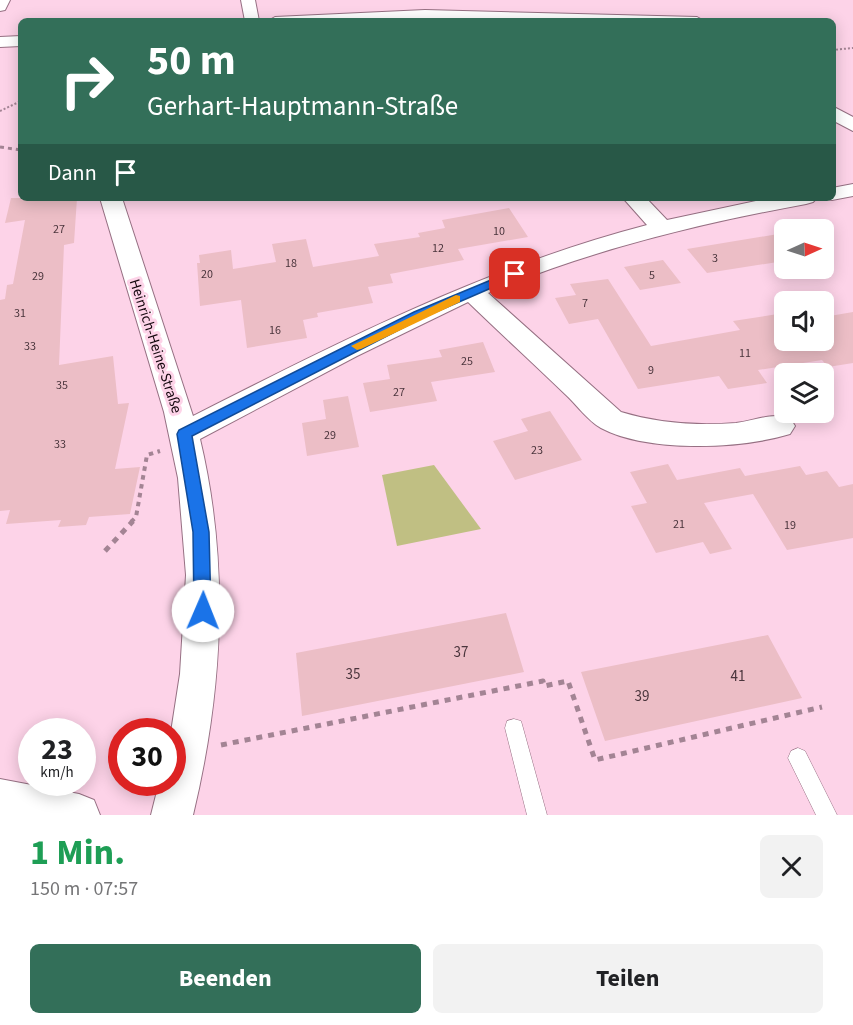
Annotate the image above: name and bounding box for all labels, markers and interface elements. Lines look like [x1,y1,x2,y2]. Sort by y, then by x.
text: 50 m [147,31,236,91]
icon: right [48,42,126,120]
text: Gerhart-Hauptmann-Straße [147,87,458,126]
icon: arrive [109,156,142,189]
text: Dann [48,157,97,189]
north arrow [774,219,834,279]
map controls [774,219,834,423]
house number: 27 [53,221,65,238]
house number: 10 [493,223,505,240]
house number: 12 [432,240,444,257]
pin [489,248,540,299]
house number: 3 [712,250,718,267]
house number: 18 [285,255,297,272]
icon: arrive [498,257,531,290]
house number: 20 [201,266,213,283]
house number: 5 [649,267,655,284]
house number: 29 [32,268,44,285]
street label: Heinrich-Heine-Straße [124,276,187,416]
button: sound [774,291,834,351]
house number: 7 [582,295,588,312]
house number: 31 [14,305,26,322]
house number: 16 [269,322,281,339]
house number: 33 [24,338,36,355]
house number: 11 [739,345,751,362]
house number: 25 [461,353,473,370]
house number: 9 [648,362,654,379]
button: layers [774,363,834,423]
house number: 35 [56,377,68,394]
house number: 27 [393,384,405,401]
house number: 29 [324,427,336,444]
house number: 33 [54,436,66,453]
house number: 23 [531,442,543,459]
house number: 21 [673,516,685,533]
house number: 19 [784,517,796,534]
position arrow [171,579,235,643]
house number: 37 [454,642,468,663]
house number: 35 [346,664,360,685]
house number: 41 [731,666,745,687]
house number: 39 [635,686,649,707]
speed limit sign: 30 [108,718,186,796]
text: 23 [41,728,73,771]
text: km/h [40,762,74,783]
text: 1 Min. [30,827,125,878]
button: close [760,835,823,898]
text: 150 m · 07:57 [30,875,138,903]
button: Beenden [30,944,421,1013]
button: Teilen [433,944,823,1013]

